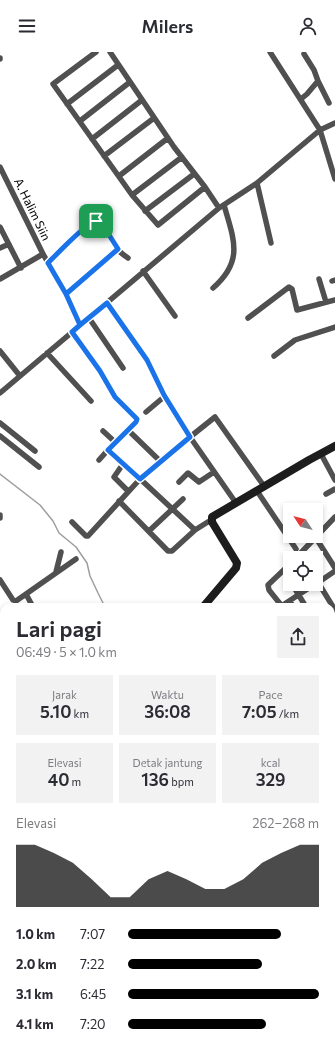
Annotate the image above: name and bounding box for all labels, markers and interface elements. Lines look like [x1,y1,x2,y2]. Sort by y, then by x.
icon: menu [16,15,38,37]
text: Milers [142,15,193,37]
icon: person [297,15,319,37]
street label: A. Halim Siin [12,176,54,242]
pin [79,204,113,238]
icon: arrive [85,210,107,232]
north arrow [283,503,323,543]
map controls [283,503,323,591]
button: locate [283,551,323,591]
text: Lari pagi [16,615,102,642]
button: share [277,616,319,658]
text: 06:49 · 5 × 1.0 km [16,644,117,660]
text: Jarak [52,688,77,701]
text: Waktu [151,688,184,701]
text: Pace [259,688,282,701]
text: 5.10 [40,701,71,722]
text: 36:08 [144,701,191,722]
text: 7:05 [242,701,277,722]
text: km [71,707,89,720]
text: /km [277,707,299,720]
text: Elevasi [47,756,82,769]
text: Detak jantung [133,756,202,769]
text: kcal [261,756,280,769]
text: 40 [48,769,69,790]
text: 136 [141,769,169,790]
text: 329 [256,769,285,790]
text: m [69,775,81,788]
text: bpm [169,775,194,788]
text: Elevasi [16,815,56,831]
text: 262–268 m [252,815,319,831]
text: 1.0 km [16,926,55,942]
text: 7:07 [80,926,105,942]
text: 2.0 km [16,956,57,972]
text: 7:22 [80,956,104,972]
text: 3.1 km [16,986,53,1002]
text: 6:45 [80,986,106,1002]
text: 4.1 km [16,1016,54,1032]
text: 7:20 [80,1016,106,1032]

